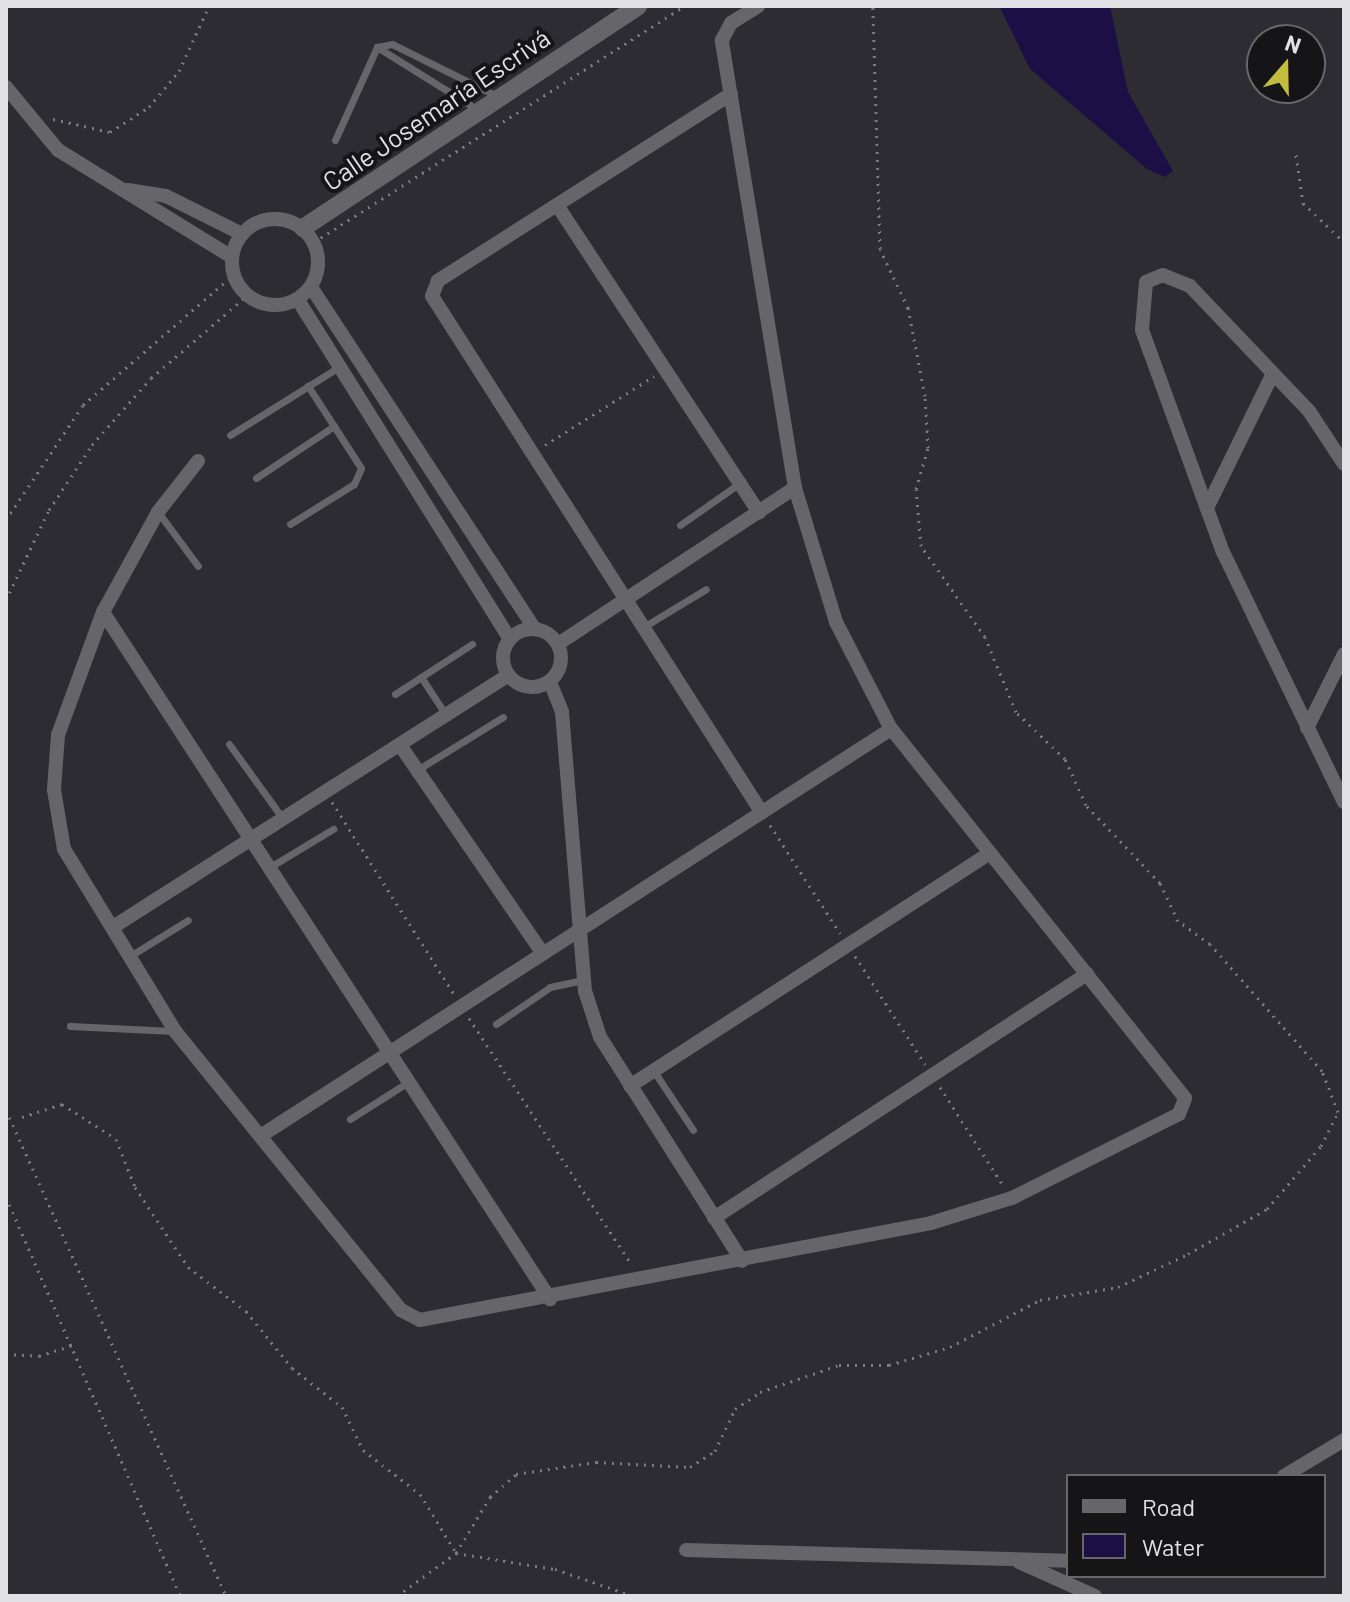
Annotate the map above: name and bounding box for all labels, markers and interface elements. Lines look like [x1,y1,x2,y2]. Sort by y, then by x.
street label: Calle Josemaría Escrivá [317,21,555,197]
north arrow [1246,24,1326,104]
text: N [1282,29,1305,58]
legend [1066,1474,1326,1578]
text: Road [1142,1492,1195,1521]
text: Water [1142,1532,1204,1561]

